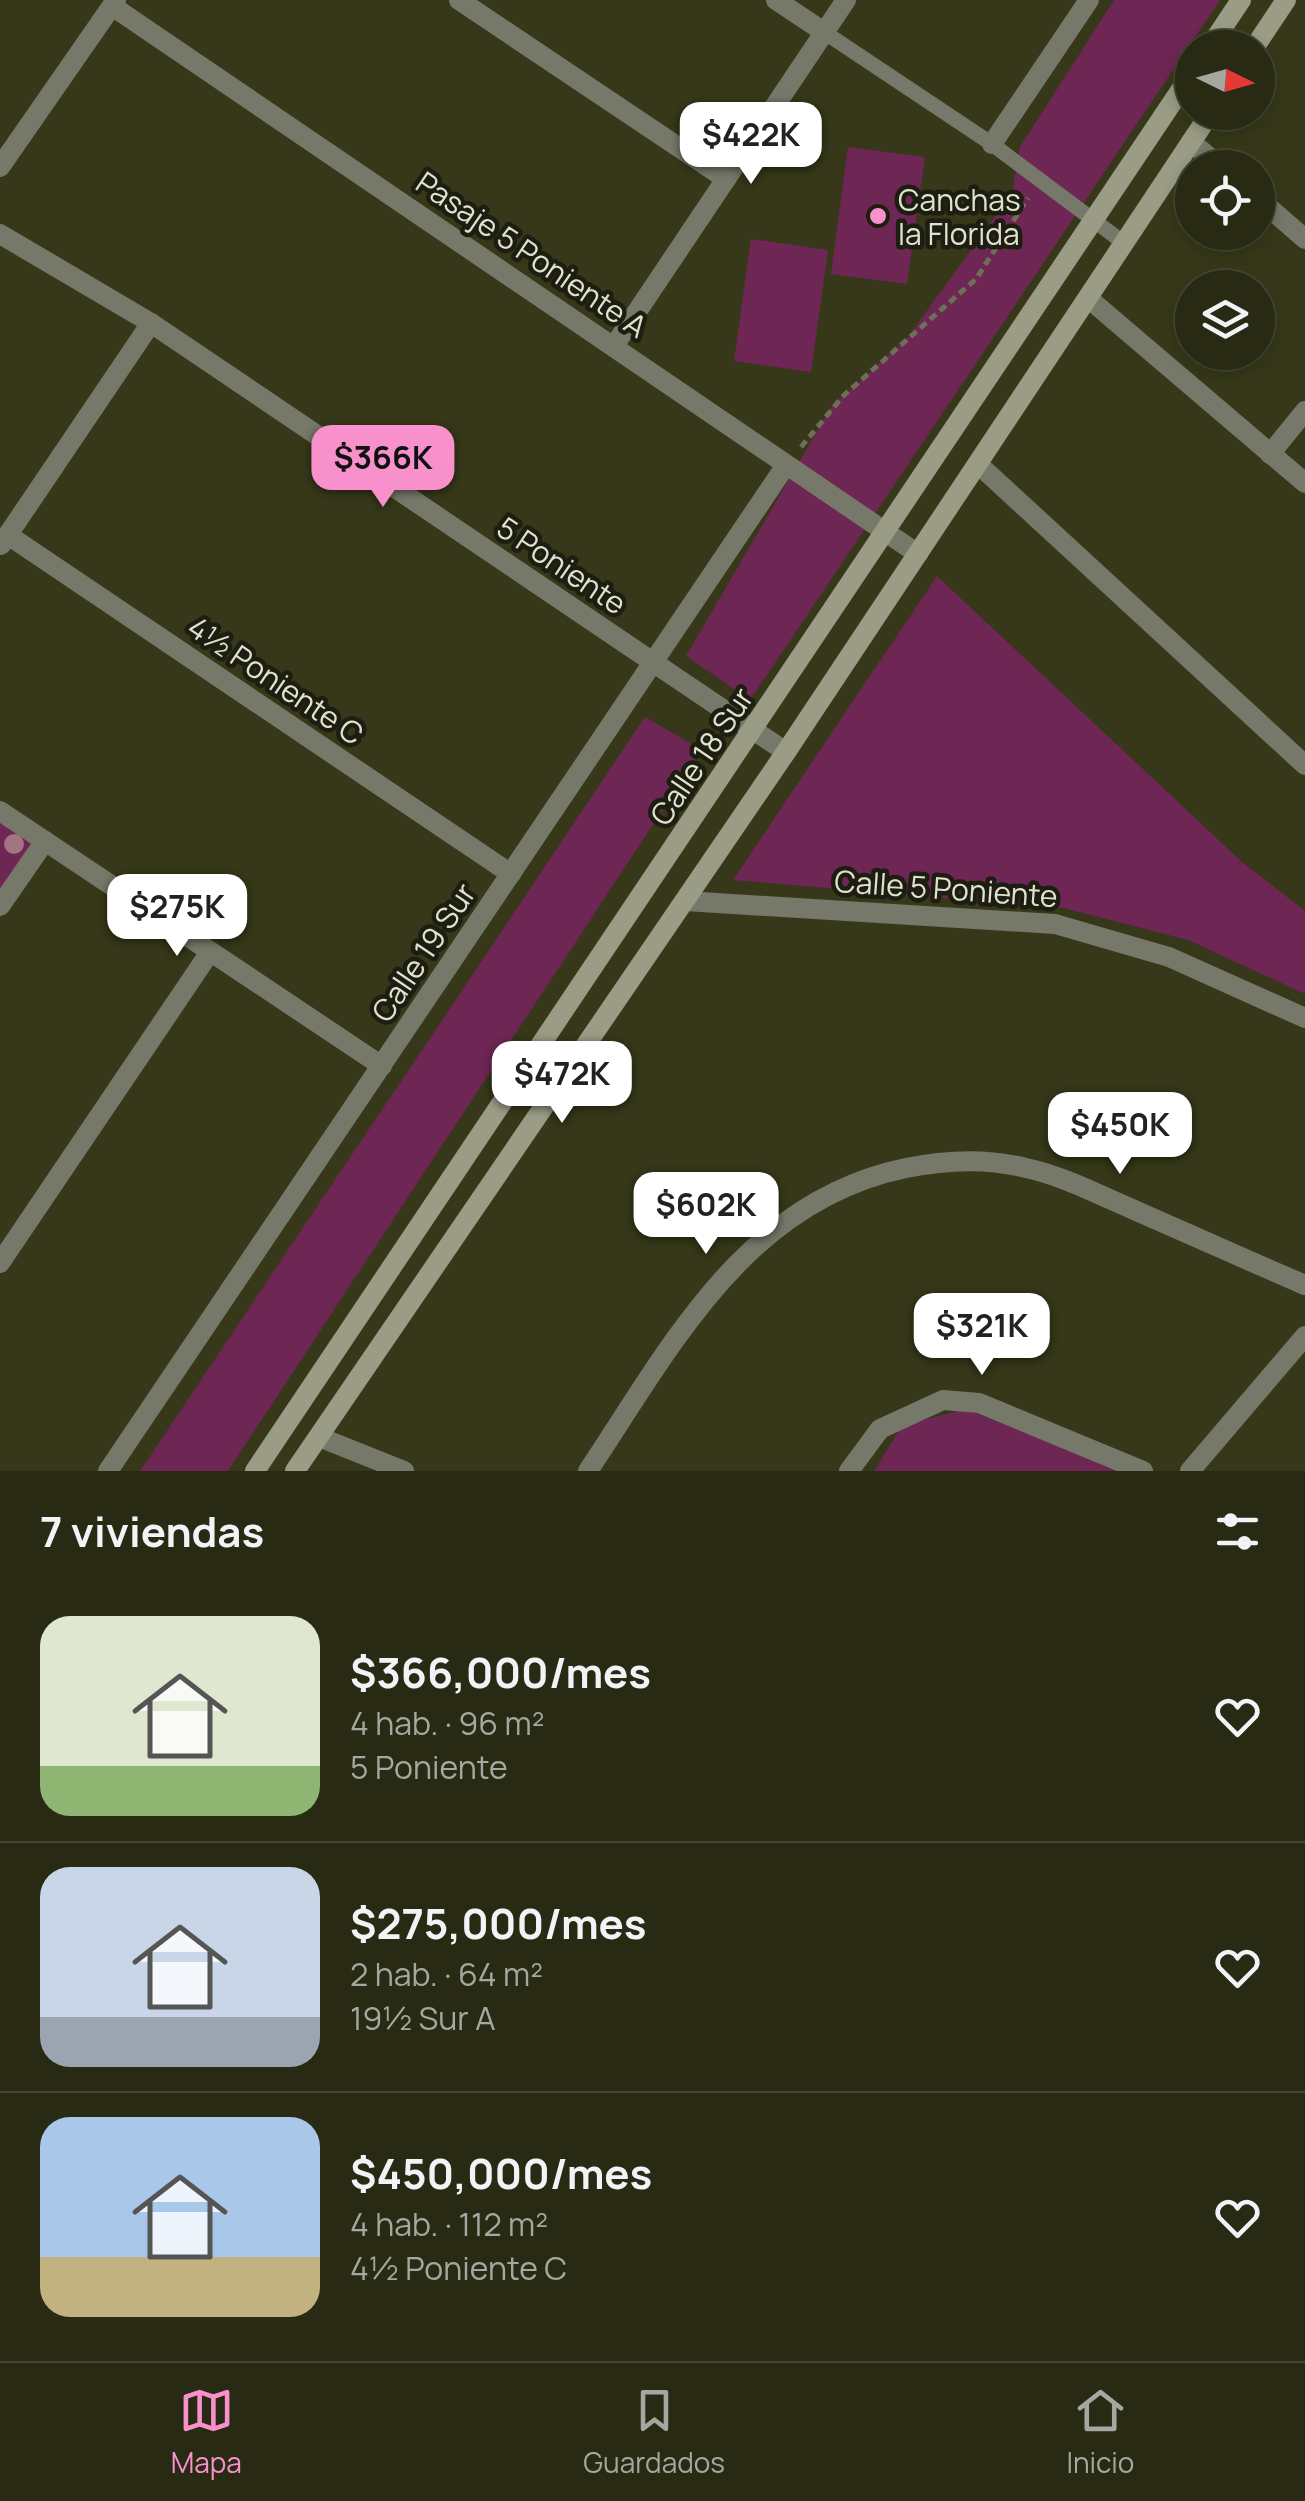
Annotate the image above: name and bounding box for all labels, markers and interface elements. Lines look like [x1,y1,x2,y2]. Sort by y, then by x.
north arrow [1175,30,1275,130]
map controls [1175,30,1275,370]
pin: $422K [681,102,821,187]
text: $422K [702,112,800,156]
button: locate [1175,150,1275,250]
street label: Pasaje 5 Poniente A [408,161,656,347]
place label: Canchas la Florida [898,179,1021,254]
marker: Canchas la Florida [867,205,889,227]
button: layers [1175,270,1275,370]
pin: $366K [313,425,453,510]
text: $366K [333,435,433,479]
street label: 5 Poniente [489,507,635,623]
street label: 4½ Poniente C [180,606,372,754]
street label: Calle 18 Sur [640,679,762,833]
street label: Calle 5 Poniente [833,860,1059,916]
pin: $275K [107,874,247,959]
street label: Calle 19 Sur [362,874,485,1029]
text: $275K [129,884,225,928]
pin: $472K [492,1041,632,1126]
text: $472K [514,1051,610,1095]
pin: $450K [1050,1092,1190,1177]
text: $450K [1070,1102,1170,1146]
pin: $602K [636,1172,776,1257]
text: $602K [656,1182,756,1226]
pin: $321K [912,1293,1052,1378]
text: $321K [936,1303,1028,1347]
text: 7 viviendas [40,1502,264,1560]
icon: filters [1210,1504,1265,1559]
text: $366,000/mes [350,1643,651,1701]
icon: home [120,1656,240,1776]
icon: heart [1210,1689,1265,1744]
text: 4 hab. · 96 m² [350,1701,545,1745]
text: 5 Poniente [350,1745,508,1789]
text: $275,000/mes [350,1894,646,1952]
icon: home [120,1907,240,2027]
icon: heart [1210,1940,1265,1995]
text: 2 hab. · 64 m² [350,1952,543,1996]
text: 19½ Sur A [350,1996,496,2040]
text: $450,000/mes [350,2144,652,2202]
icon: home [120,2157,240,2277]
icon: heart [1210,2190,1265,2245]
text: 4 hab. · 112 m² [350,2202,548,2246]
text: 4½ Poniente C [350,2246,567,2290]
tab: Mapa [171,2383,242,2481]
tab: Guardados [583,2383,725,2481]
tab: Inicio [1066,2383,1134,2481]

